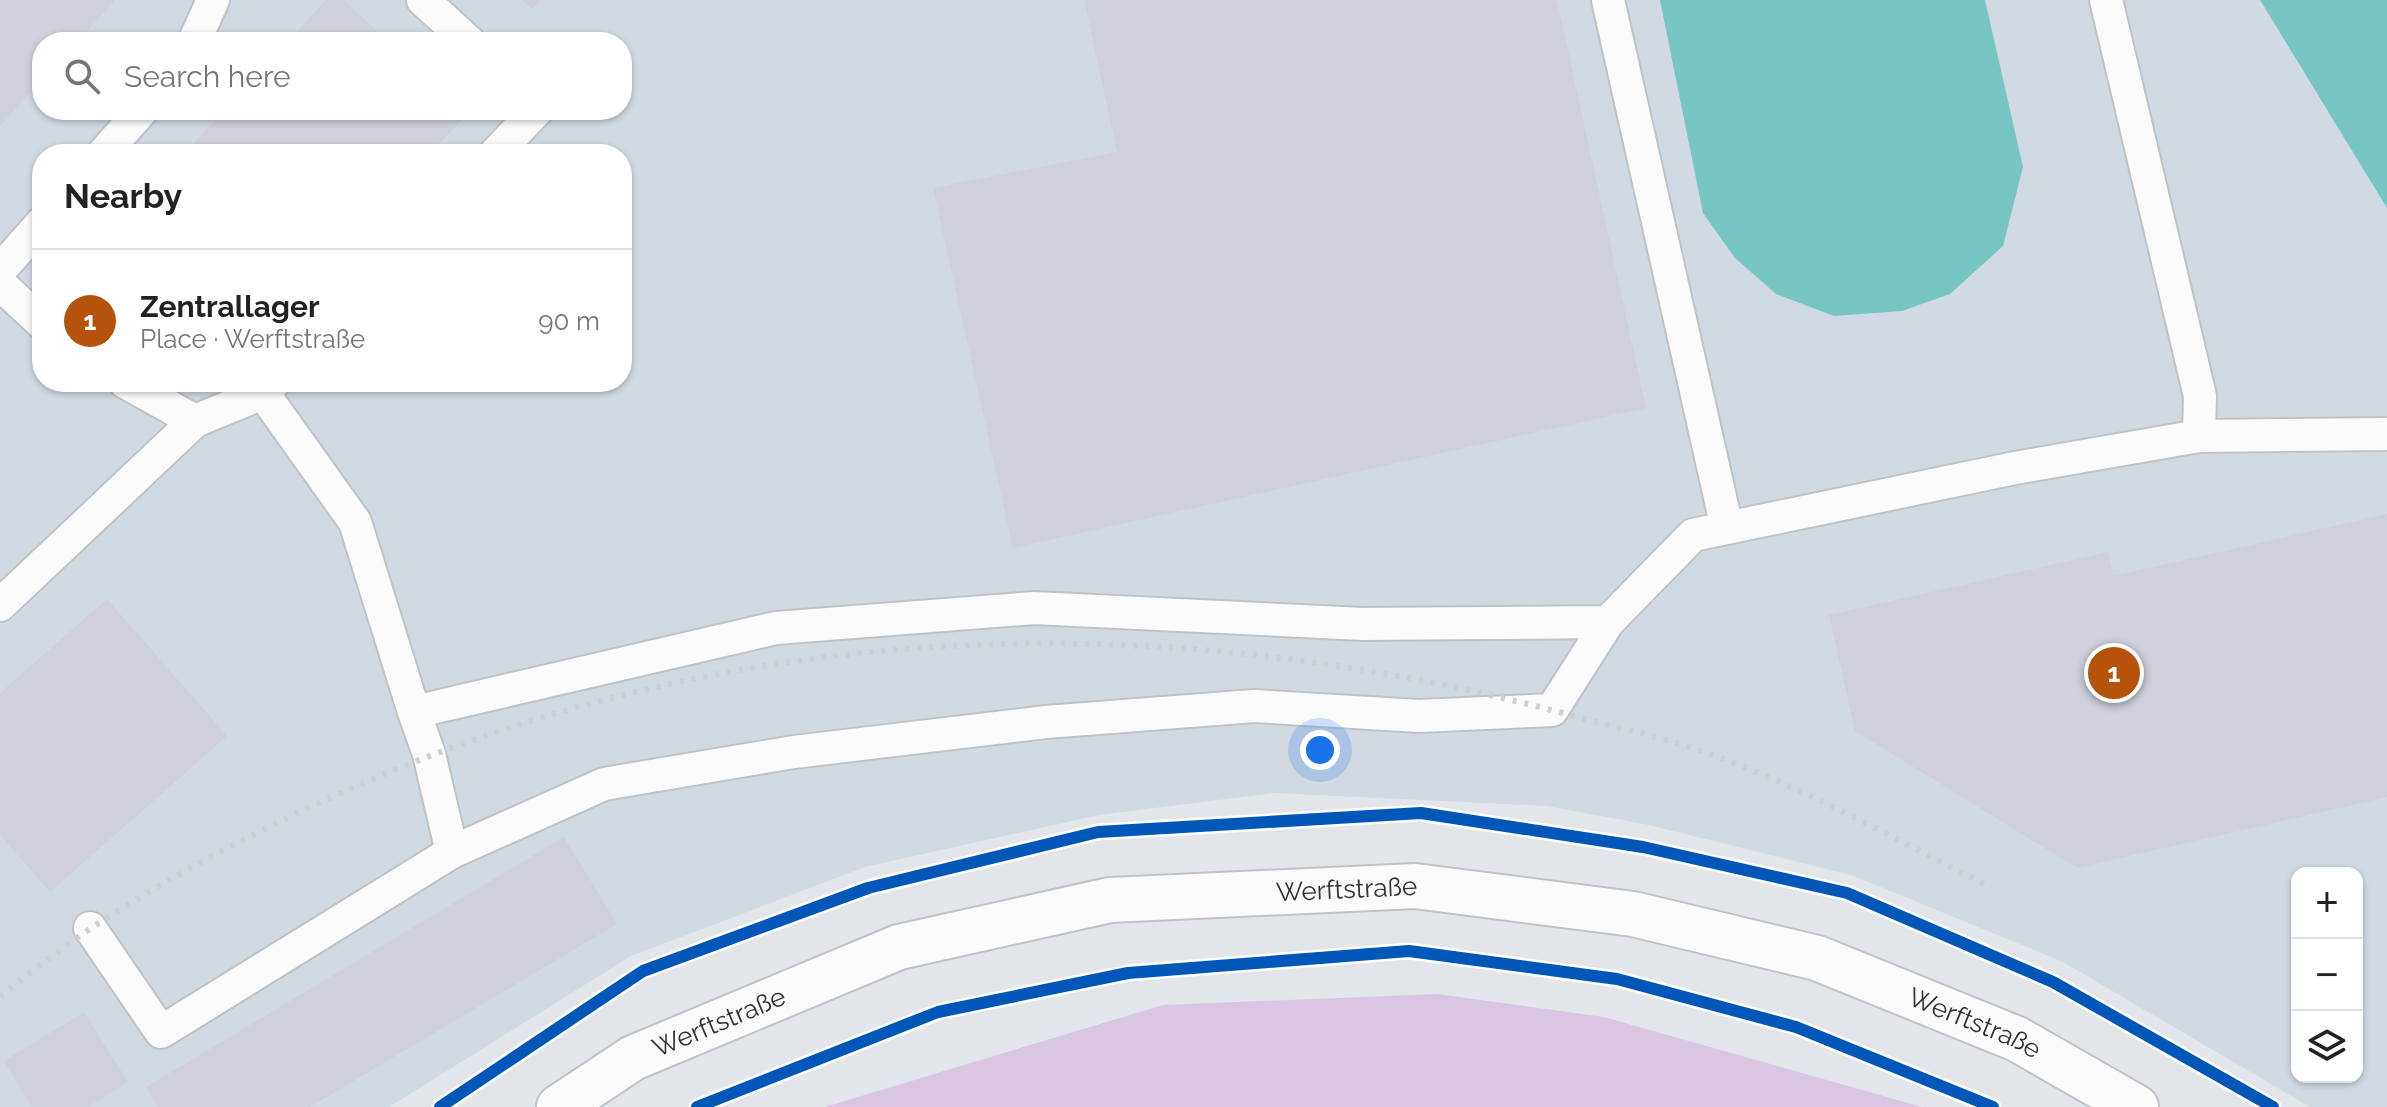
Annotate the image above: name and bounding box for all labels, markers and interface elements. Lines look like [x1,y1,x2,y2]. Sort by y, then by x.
search box [32,32,632,120]
icon: search [60,54,104,98]
text: Search here [124,59,291,94]
text: Nearby [64,176,182,216]
text: Zentrallager [140,289,320,324]
text: 1 [84,306,96,336]
text: 90 m [538,306,600,336]
text: Place · Werftstraße [140,324,365,354]
pin: 1 [2088,643,2140,703]
your location [1300,730,1340,770]
map controls [2291,867,2363,1083]
button: + [2291,867,2363,939]
street label: Werftstraße [1275,871,1418,907]
button: − [2291,939,2363,1011]
street label: Werftstraße [648,981,790,1063]
street label: Werftstraße [1904,982,2047,1065]
button: layers [2291,1011,2363,1083]

